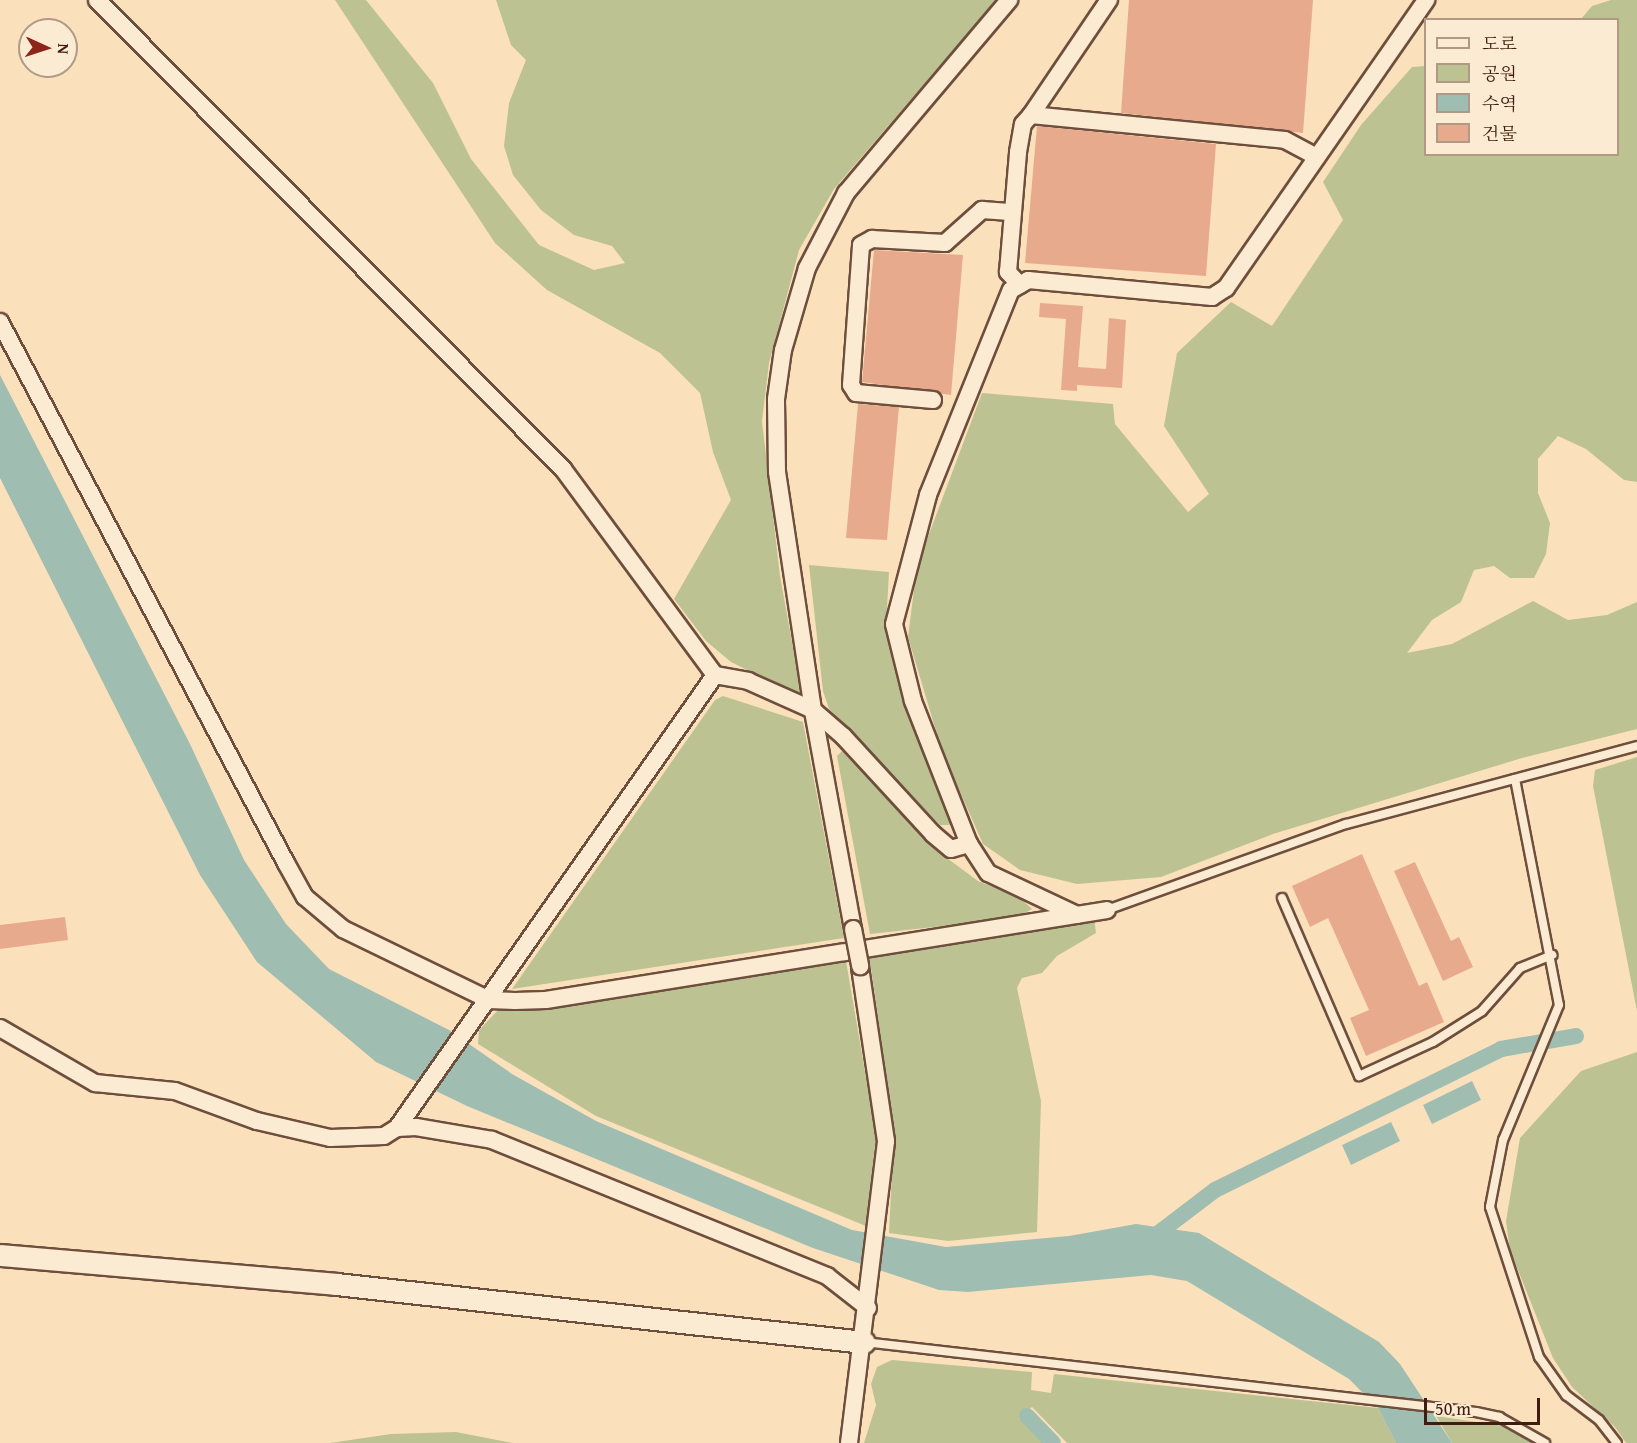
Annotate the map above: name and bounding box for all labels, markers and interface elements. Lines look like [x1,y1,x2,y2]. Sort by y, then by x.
north arrow [18,18,78,78]
legend [1424,18,1619,156]
text: 도로 [1482,30,1517,57]
text: N [52,43,76,55]
text: 공원 [1482,60,1517,87]
text: 수역 [1482,90,1517,117]
text: 건물 [1482,120,1517,147]
scale bar [1427,1386,1542,1424]
text: 50 m [1435,1395,1471,1422]

